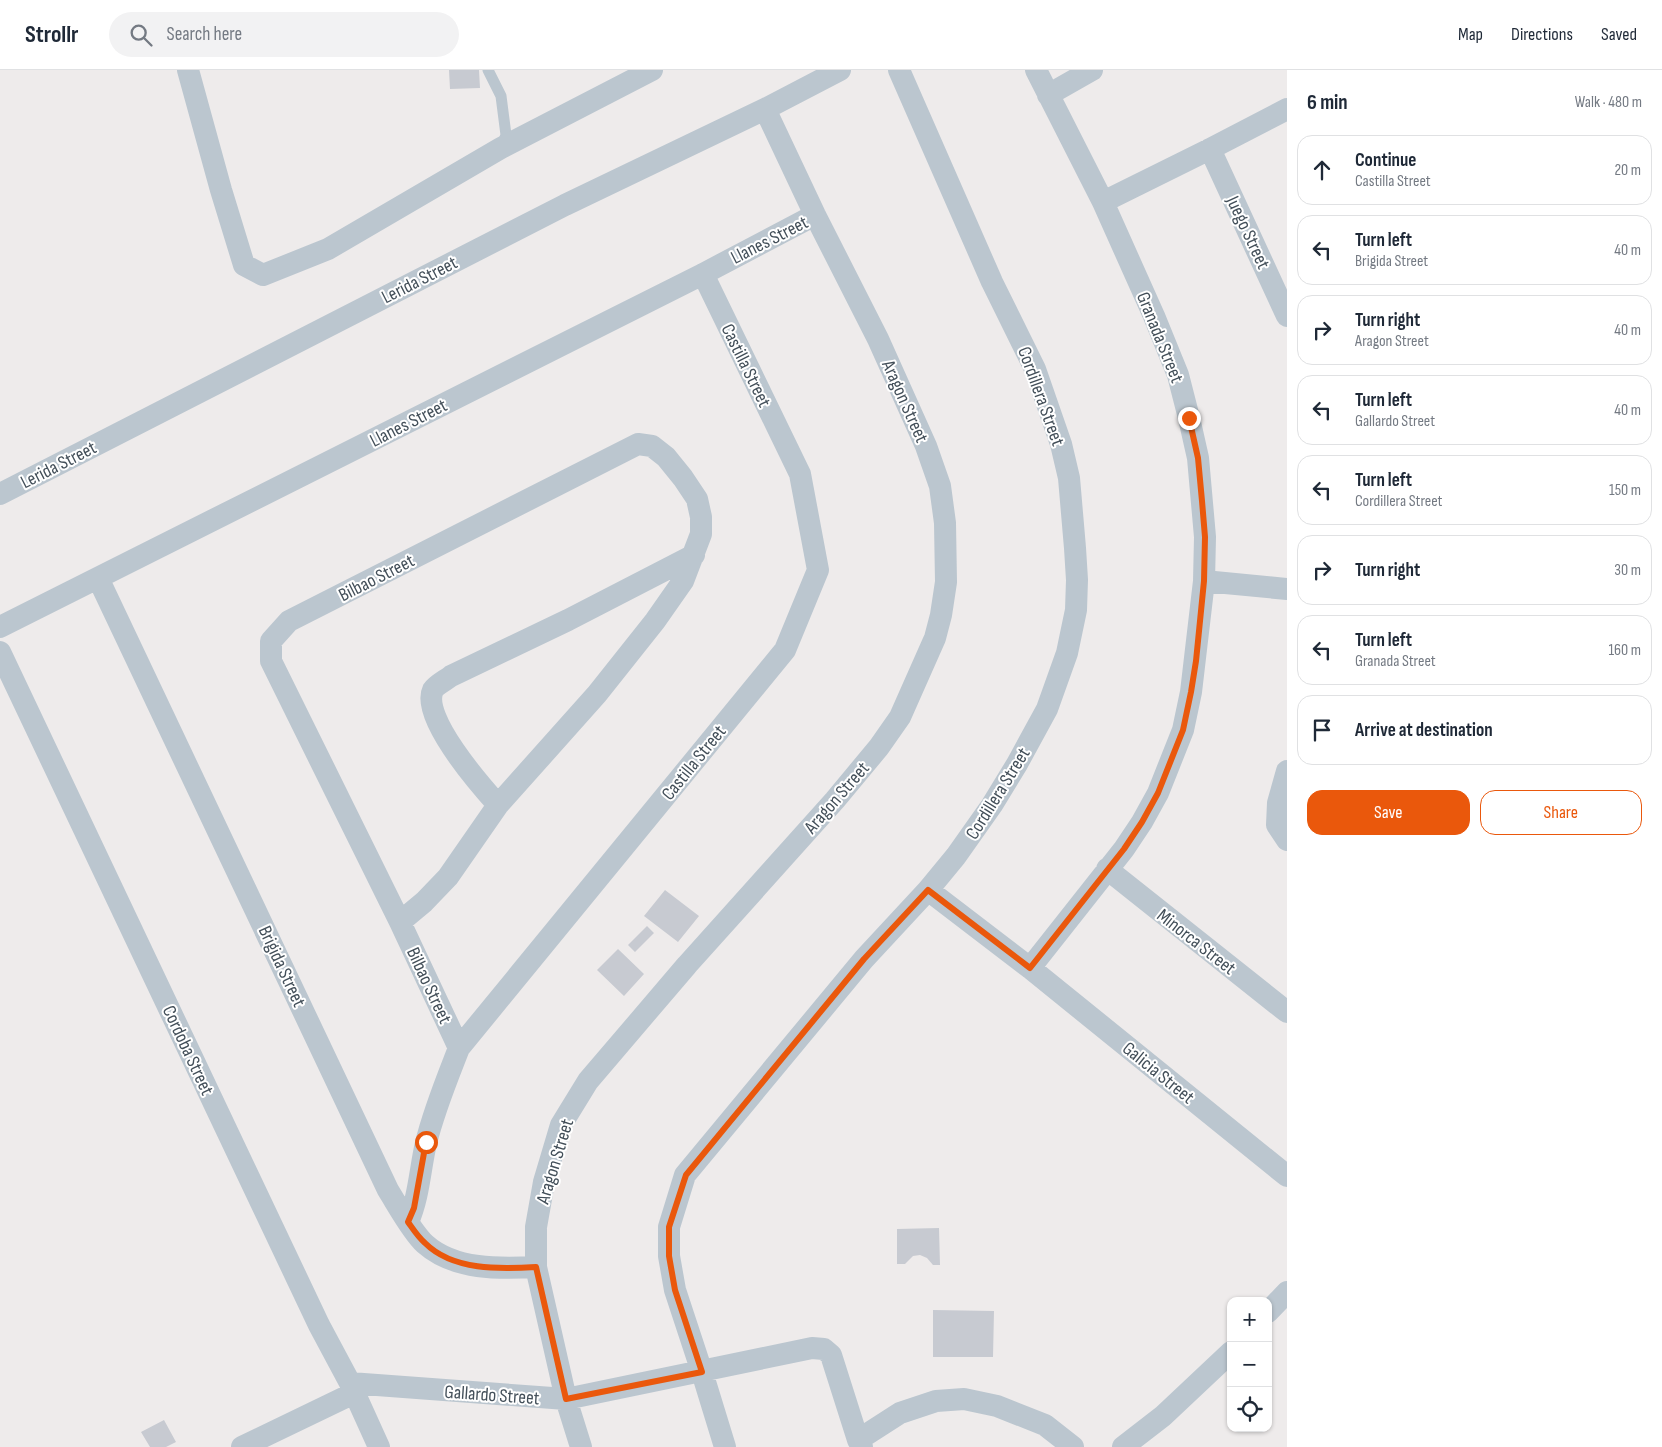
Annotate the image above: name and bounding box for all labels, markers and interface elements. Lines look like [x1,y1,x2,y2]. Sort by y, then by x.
search box [109,12,459,57]
text: Strollr [25,20,79,49]
icon: search [127,21,155,49]
text: Search here [167,23,242,46]
text: Map [1458,24,1483,45]
text: Directions [1511,24,1573,45]
text: Saved [1601,24,1637,45]
text: 6 min [1307,90,1348,115]
text: Walk · 480 m [1575,93,1642,112]
text: Continue [1355,149,1416,172]
icon: ahead [1308,156,1336,184]
text: 20 m [1614,161,1641,180]
text: Castilla Street [1355,172,1431,191]
street label: Juego Street [1220,192,1275,273]
street label: Llanes Street [727,211,812,270]
text: Turn left [1355,229,1412,252]
icon: left [1308,236,1336,264]
text: 40 m [1614,241,1641,260]
street label: Lerida Street [378,251,462,309]
text: Brigida Street [1355,252,1428,271]
street label: Granada Street [1131,289,1188,386]
text: Turn right [1355,309,1420,332]
icon: right [1308,316,1336,344]
street label: Castilla Street [716,320,776,411]
text: 40 m [1614,321,1641,340]
text: Aragon Street [1355,332,1429,351]
street label: Cordillera Street [1012,344,1069,449]
street label: Aragon Street [876,356,933,446]
text: Turn left [1355,389,1412,412]
street label: Llanes Street [366,394,451,453]
icon: left [1308,396,1336,424]
text: 40 m [1614,401,1641,420]
route end [1178,407,1201,430]
text: Gallardo Street [1355,412,1435,431]
street label: Lerida Street [17,436,101,494]
text: Turn left [1355,469,1412,492]
icon: left [1308,476,1336,504]
text: 150 m [1609,481,1641,500]
text: Cordillera Street [1355,492,1442,511]
street label: Bilbao Street [335,549,418,607]
icon: right [1308,556,1336,584]
text: Turn right [1355,559,1420,582]
text: 30 m [1614,561,1641,580]
text: Turn left [1355,629,1412,652]
icon: left [1308,636,1336,664]
text: 160 m [1608,641,1641,660]
text: Granada Street [1355,652,1436,671]
icon: arrive [1308,716,1336,744]
text: Arrive at destination [1355,719,1493,742]
street label: Castilla Street [657,721,732,805]
street label: Cordillera Street [961,744,1036,844]
street label: Aragon Street [799,757,875,839]
button: Save [1307,790,1470,835]
button: Share [1480,790,1642,835]
street label: Minorca Street [1152,904,1240,980]
street label: Brigida Street [253,922,311,1011]
street label: Bilbao Street [401,944,456,1028]
street label: Cordoba Street [157,1002,218,1099]
street label: Galicia Street [1118,1037,1199,1109]
street label: Aragon Street [531,1116,579,1208]
route start [415,1131,438,1154]
map controls [1227,1297,1272,1432]
button: + [1227,1297,1272,1342]
button: − [1227,1342,1272,1387]
street label: Gallardo Street [444,1381,540,1410]
button: locate [1227,1387,1272,1432]

